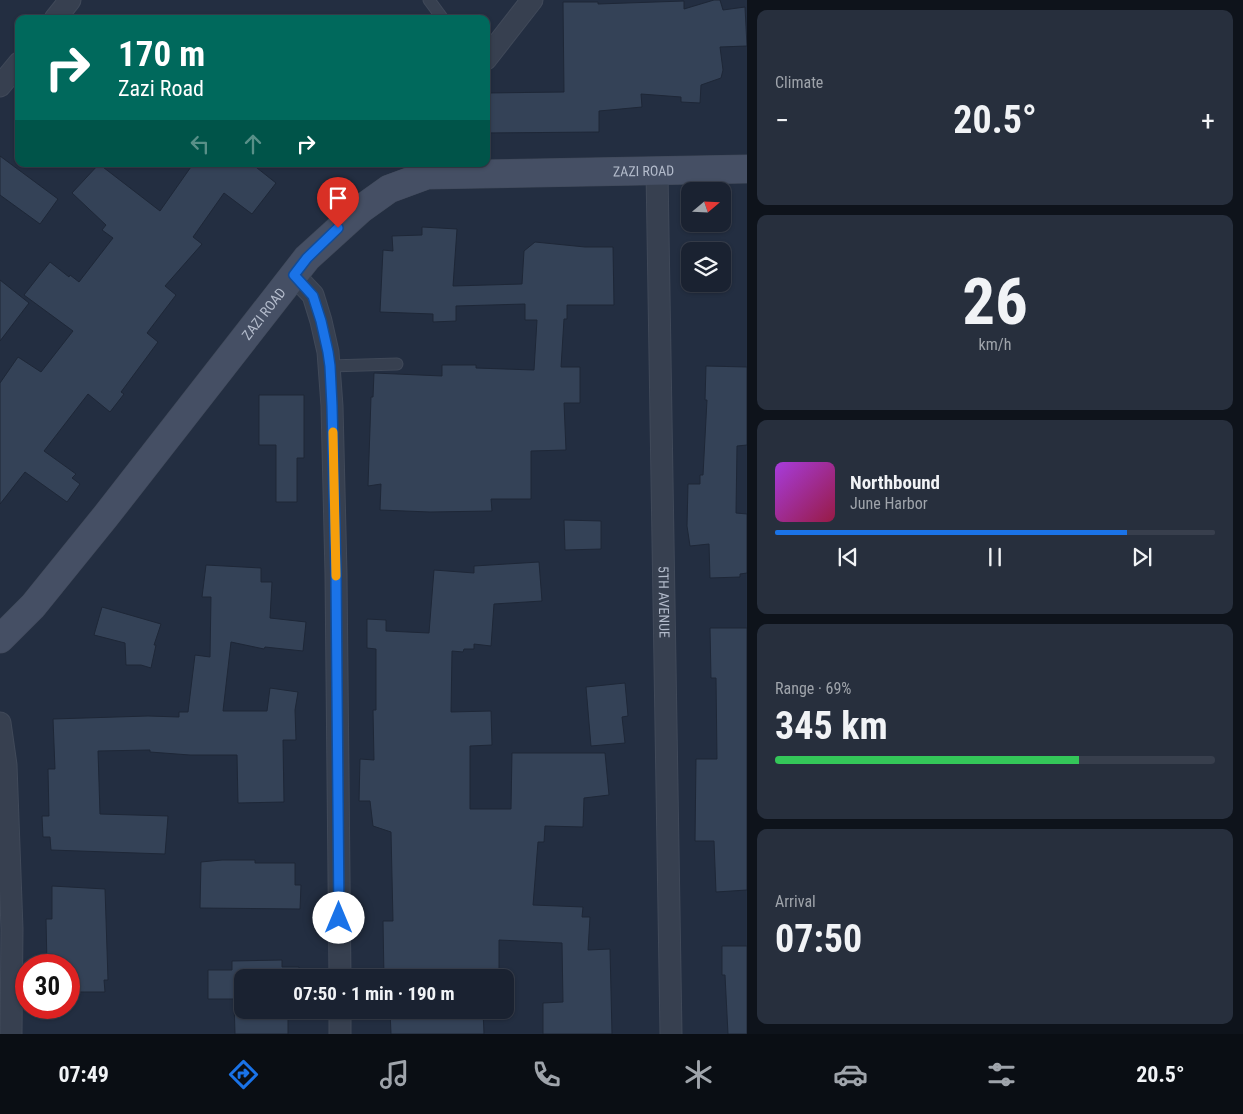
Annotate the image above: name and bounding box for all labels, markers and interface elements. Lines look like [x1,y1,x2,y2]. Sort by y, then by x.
text: 170 m [118,34,205,75]
icon: right [35,35,100,100]
text: Climate [775,73,823,92]
text: Zazi Road [118,76,204,101]
text: 20.5° [953,98,1037,142]
text: − [775,104,789,137]
text: + [1201,104,1215,137]
icon: left [186,130,214,158]
icon: ahead [239,130,267,158]
icon: right [292,130,320,158]
street label: ZAZI ROAD [613,162,674,180]
pin [317,177,359,228]
north arrow [681,182,731,232]
map controls [681,182,731,292]
icon: arrive [324,184,352,212]
button: layers [681,242,731,292]
text: 26 [962,264,1028,340]
street label: ZAZI ROAD [238,285,289,343]
text: km/h [979,335,1011,354]
text: Northbound [850,471,940,494]
text: June Harbor [850,494,928,513]
icon: previous [834,543,862,571]
icon: pause [981,543,1009,571]
icon: next [1128,543,1156,571]
street label: 5TH AVENUE [655,566,673,638]
text: Range · 69% [775,679,851,698]
text: 345 km [775,704,888,748]
position arrow [312,891,364,943]
text: Arrival [775,892,816,911]
text: 07:50 [775,917,862,961]
speed limit sign: 30 [15,954,80,1019]
text: 07:50 · 1 min · 190 m [293,982,455,1005]
icon: directions [226,1057,261,1092]
icon: music [377,1057,412,1092]
icon: phone [529,1057,564,1092]
icon: climate [681,1057,716,1092]
icon: car [833,1057,868,1092]
icon: filters [984,1057,1019,1092]
text: 07:49 [58,1062,109,1087]
text: 20.5° [1136,1062,1185,1087]

